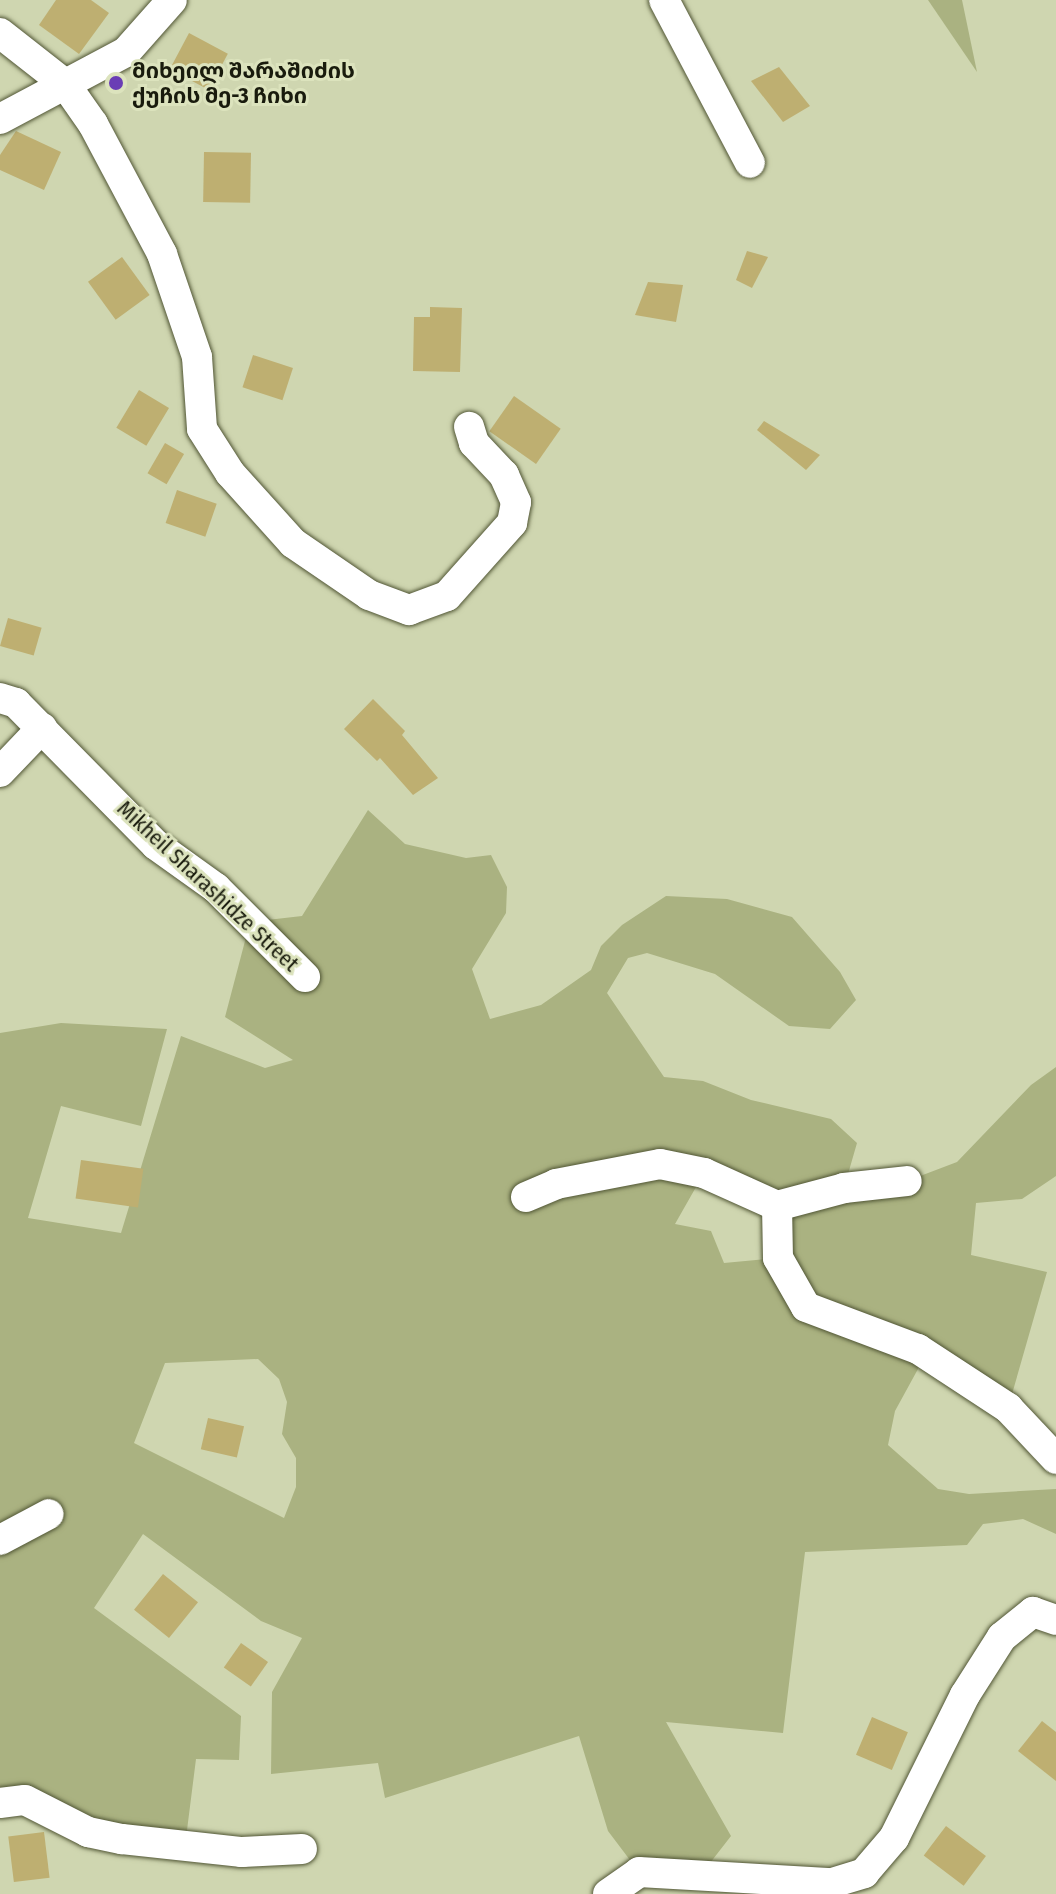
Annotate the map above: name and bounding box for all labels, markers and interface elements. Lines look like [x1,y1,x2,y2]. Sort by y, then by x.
place label: მიხეილ შარაშიძის ქუჩის მე-3 ჩიხი [132,57,355,108]
marker: მიხეილ შარაშიძის ქუჩის მე-3 ჩიხი [107,74,125,92]
street label: Mikheil Sharashidze Street [112,795,304,977]

